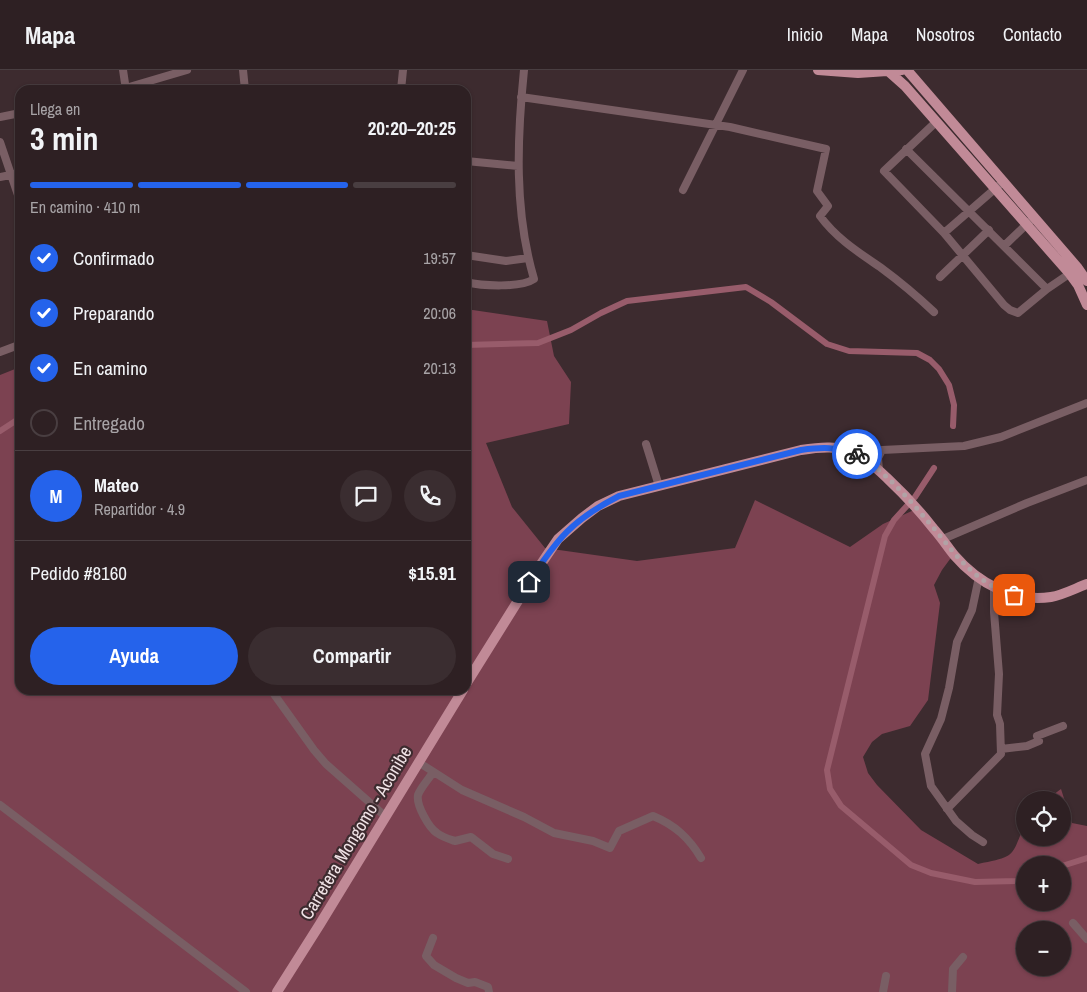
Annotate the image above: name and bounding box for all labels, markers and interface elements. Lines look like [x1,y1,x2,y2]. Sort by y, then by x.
text: Mapa [25,19,75,51]
text: Inicio [787,22,823,47]
text: Mapa [851,22,888,47]
text: Nosotros [916,22,975,47]
text: Contacto [1003,22,1062,47]
text: Llega en [30,98,80,120]
text: 20:20–20:25 [368,115,456,141]
text: 3 min [30,117,99,160]
text: En camino · 410 m [30,196,140,218]
icon: check [30,244,58,272]
text: Confirmado [73,245,154,271]
text: 19:57 [423,247,456,269]
icon: check [30,299,58,327]
text: Preparando [73,300,154,326]
text: 20:06 [423,302,456,324]
icon: check [30,354,58,382]
text: En camino [73,355,147,381]
text: 20:13 [423,357,456,379]
text: Entregado [73,410,145,436]
courier [832,429,882,479]
icon: bike [843,440,871,468]
button: chat [340,470,392,522]
button: phone [404,470,456,522]
text: Mateo [94,472,139,498]
text: M [50,483,62,509]
text: Repartidor · 4.9 [94,498,185,520]
text: Pedido #8160 [30,560,127,586]
text: $15.91 [408,560,456,586]
pin [508,561,550,603]
icon: home [515,568,543,596]
pin [993,574,1035,616]
icon: bag [1000,581,1028,609]
button: Ayuda [30,627,238,685]
button: Compartir [248,627,456,685]
street label: Carretera Mongomo - Aconibe [294,741,417,924]
map controls [1016,791,1071,976]
button: locate [1016,791,1071,846]
button: + [1016,856,1071,911]
button: − [1016,921,1071,976]

